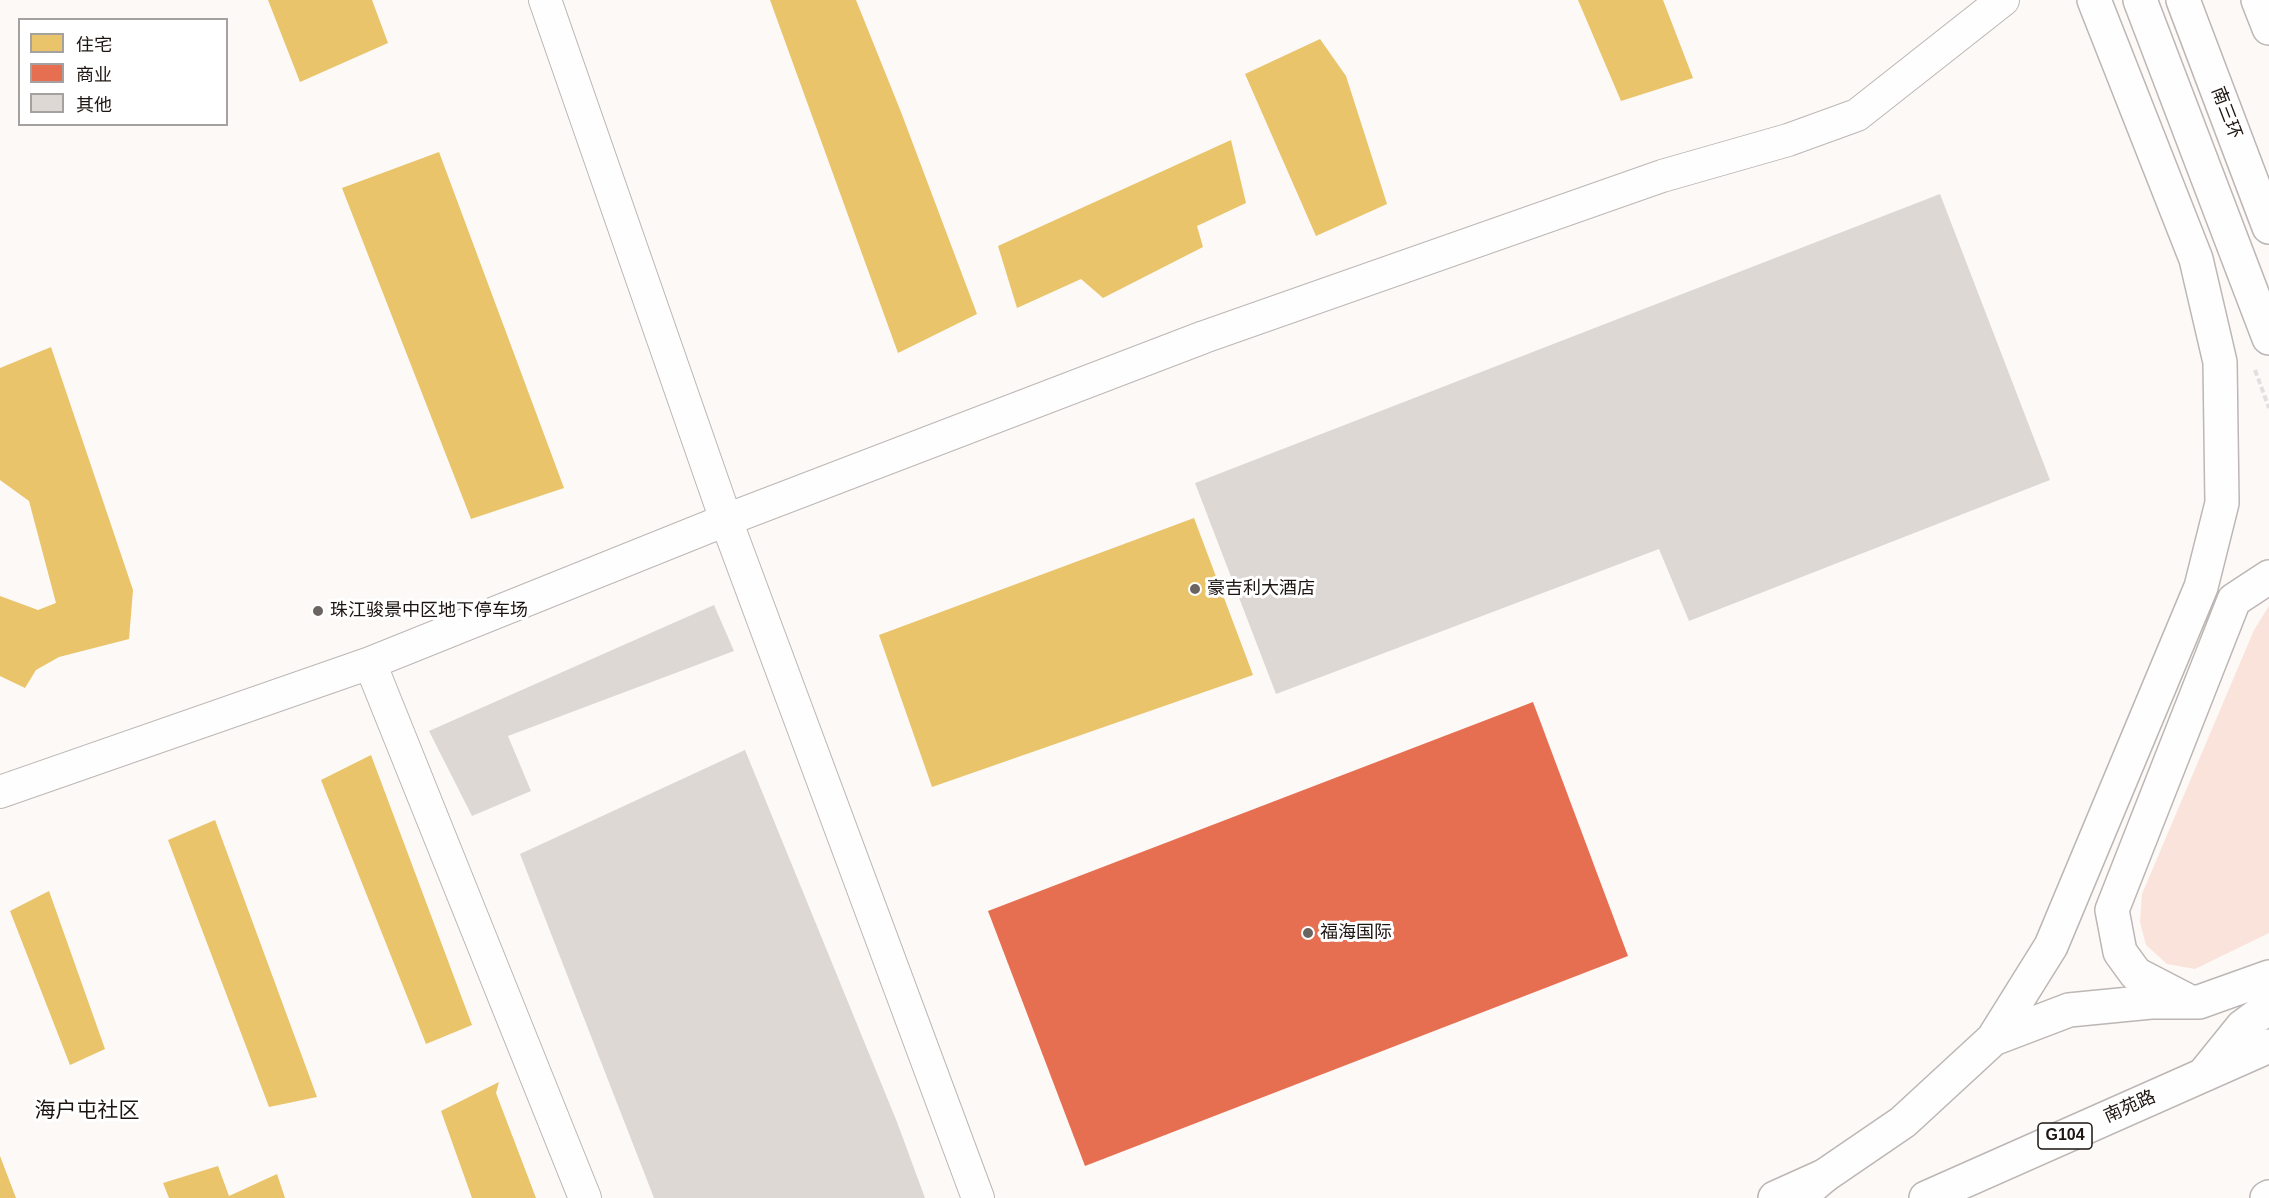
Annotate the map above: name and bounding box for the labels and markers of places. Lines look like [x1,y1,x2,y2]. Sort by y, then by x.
place label: 豪吉利大酒店 [1207,578,1315,600]
marker: 豪吉利大酒店 [1188,582,1202,596]
place label: 珠江骏景中区地下停车场 [330,600,528,622]
marker: 珠江骏景中区地下停车场 [311,604,325,618]
place label: 福海国际 [1320,922,1392,944]
marker: 福海国际 [1301,926,1315,940]

